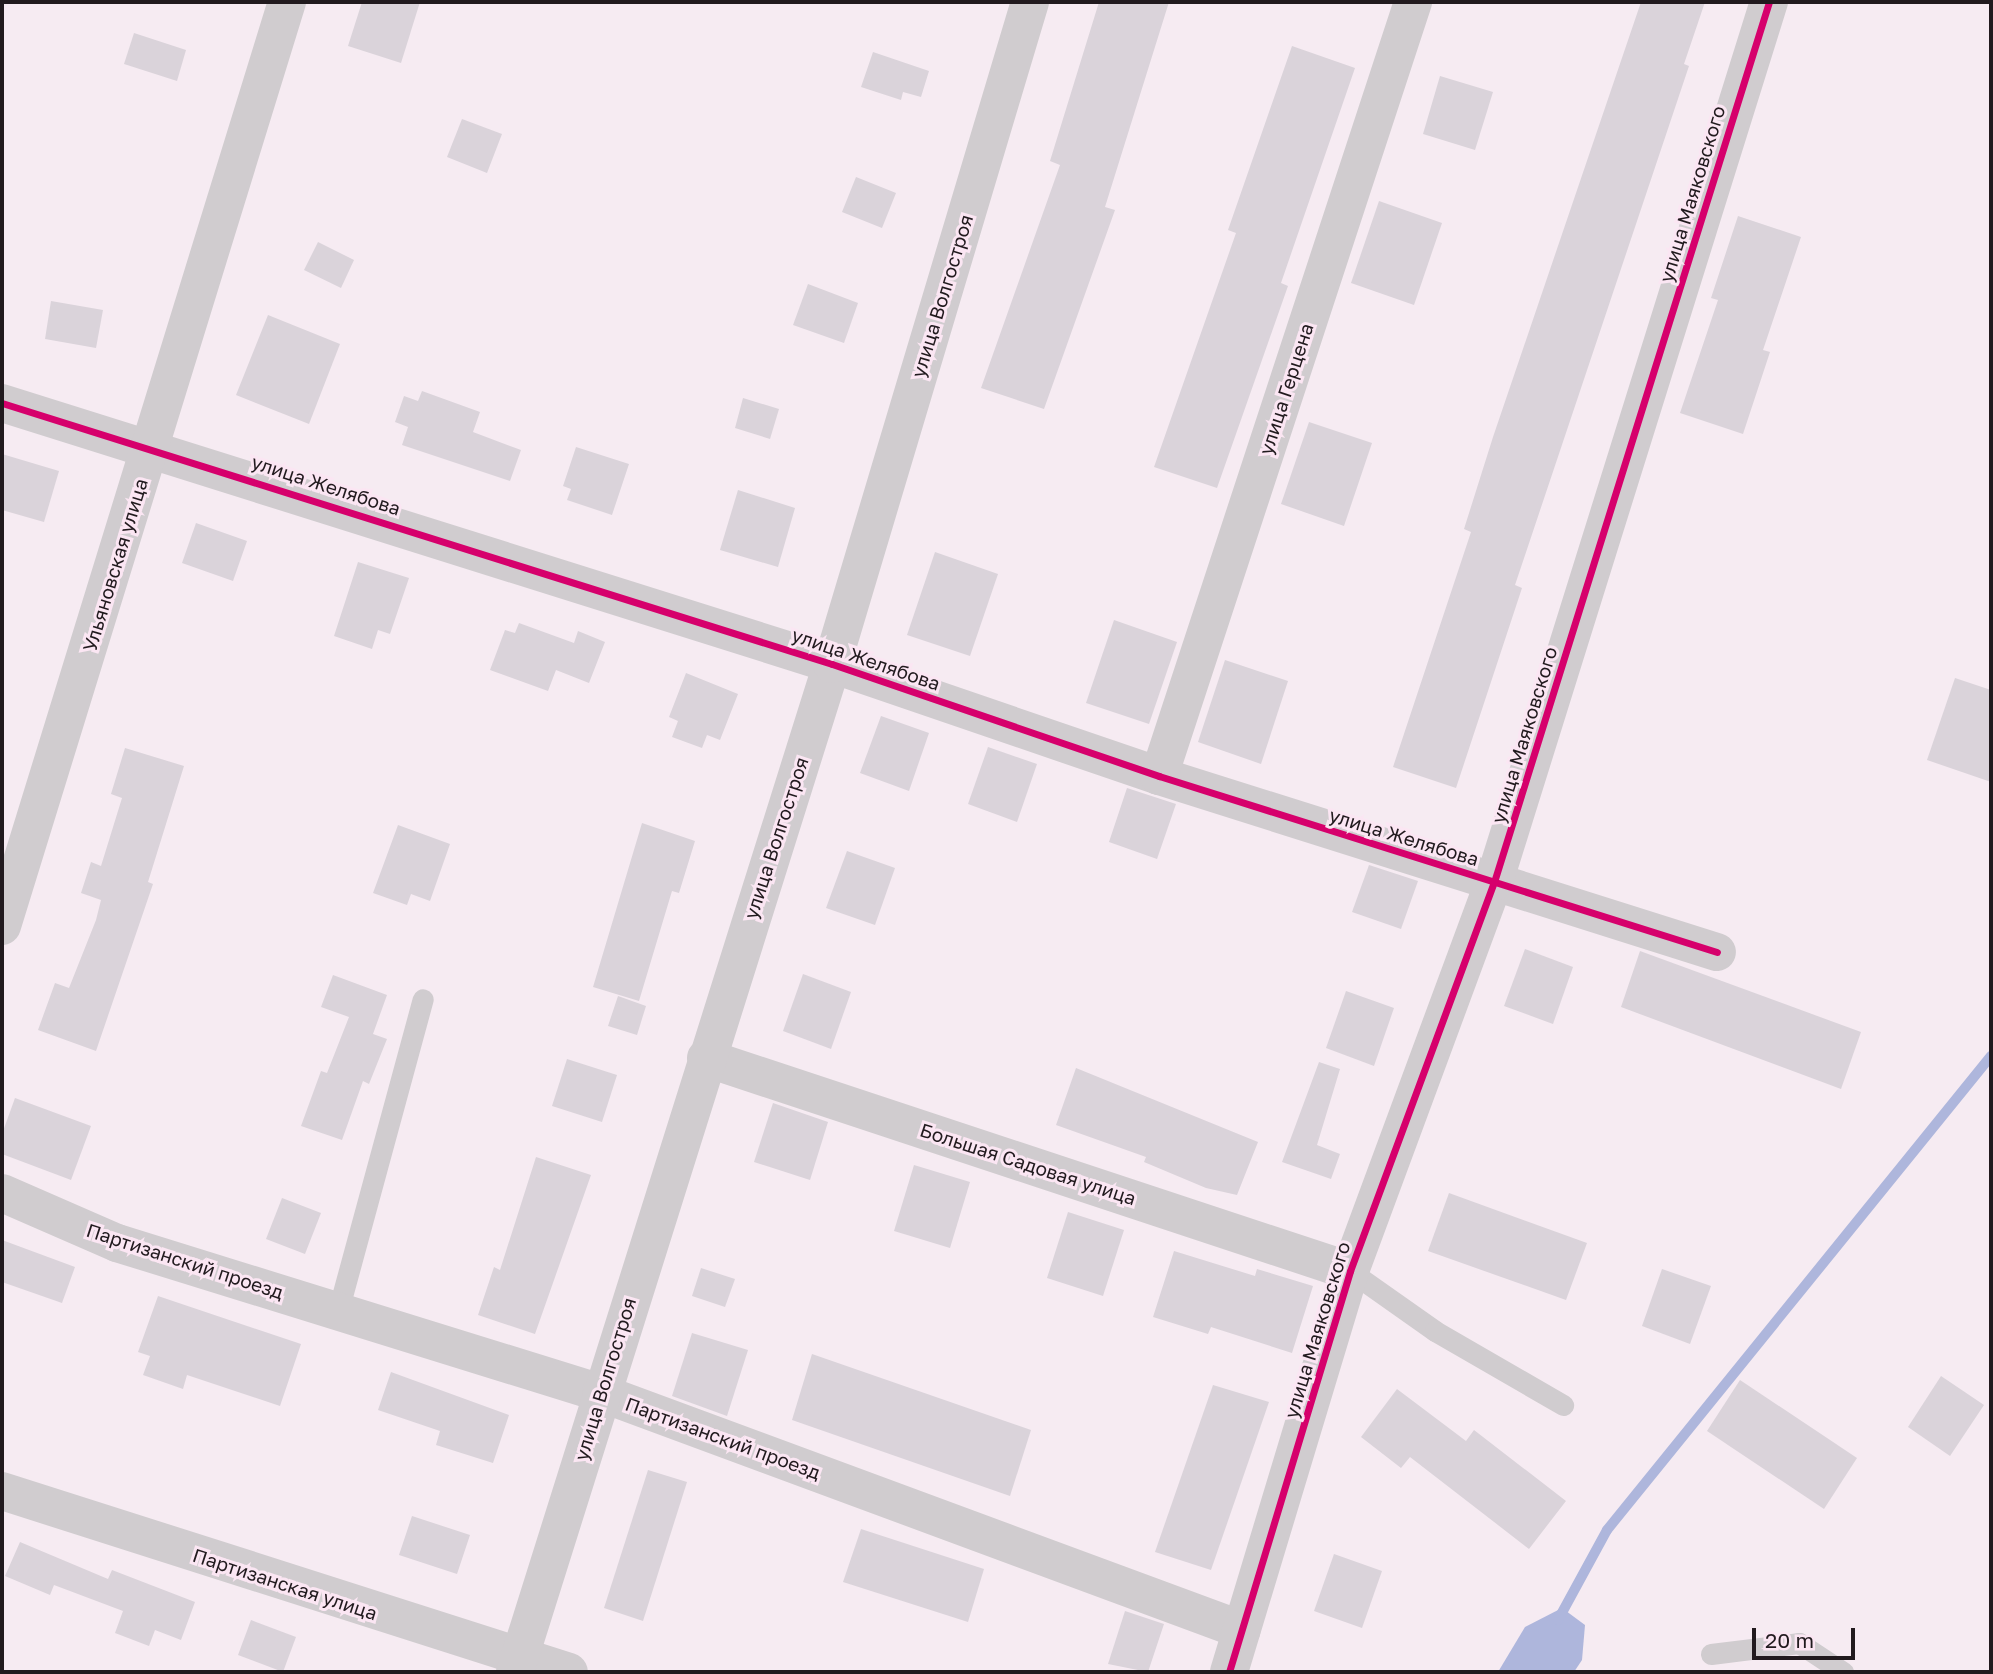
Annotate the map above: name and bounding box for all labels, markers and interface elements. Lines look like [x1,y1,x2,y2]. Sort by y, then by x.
street label: улица Маяковского [1654,103,1730,285]
street label: улица Волгостроя [906,212,978,380]
street label: улица Герцена [1254,320,1318,458]
street label: улица Желябова [249,450,403,520]
street label: Ульяновская улица [78,476,152,654]
street label: улица Желябова [789,623,943,695]
street label: улица Маяковского [1486,644,1562,826]
street label: улица Волгостроя [739,754,813,922]
street label: улица Желябова [1326,803,1482,871]
street label: Большая Садовая улица [917,1118,1139,1210]
street label: Партизанский проезд [84,1218,286,1304]
street label: улица Маяковского [1279,1239,1355,1421]
street label: улица Волгостроя [569,1295,641,1463]
street label: Партизанский проезд [622,1392,824,1484]
street label: Партизанская улица [190,1543,380,1625]
scale bar [1755,1614,1858,1658]
text: 20 m [1765,1627,1814,1653]

